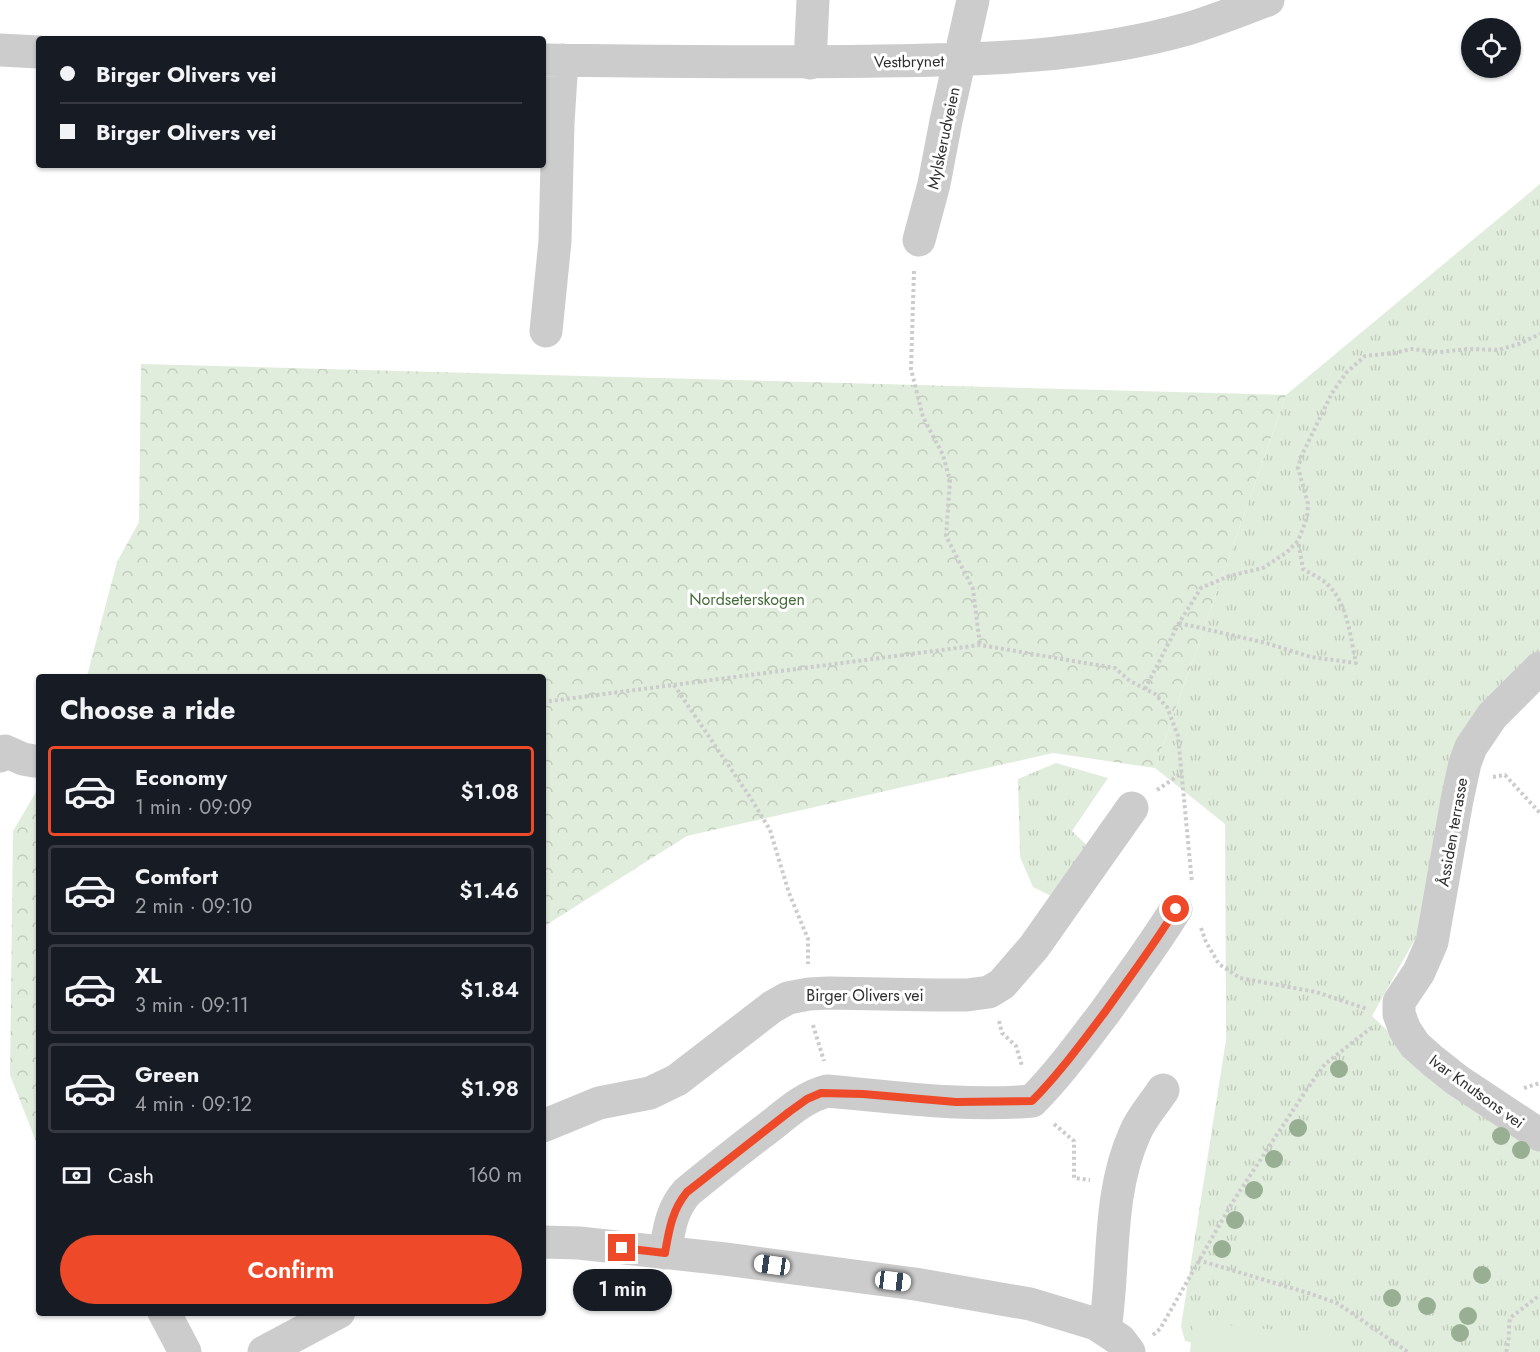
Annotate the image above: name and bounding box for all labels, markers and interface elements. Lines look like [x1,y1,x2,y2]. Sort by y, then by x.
map controls [1461,18,1521,78]
button: locate [1461,18,1521,78]
street label: Vestbrynet [874,49,945,74]
text: Birger Olivers vei [96,58,277,90]
street label: Mylskerudveien [921,85,966,191]
text: Birger Olivers vei [96,116,277,148]
park label: Nordseterskogen [689,588,805,611]
text: Choose a ride [60,690,235,729]
text: Economy [135,761,227,793]
icon: car [63,764,117,818]
text: $1.08 [460,775,519,807]
street label: Åssiden terrasse [1432,776,1473,888]
text: 1 min · 09:09 [135,793,252,822]
text: Comfort [135,860,218,892]
icon: car [63,863,117,917]
text: $1.46 [459,874,519,906]
text: 2 min · 09:10 [135,892,252,921]
route start [1162,895,1189,922]
text: XL [135,959,162,991]
icon: car [63,962,117,1016]
text: $1.84 [460,973,519,1005]
street label: Birger Olivers vei [806,984,924,1007]
text: 3 min · 09:11 [135,991,249,1020]
street label: Ivar Knutsons vei [1424,1049,1529,1134]
text: Green [135,1058,199,1090]
icon: car [63,1061,117,1115]
text: $1.98 [461,1072,519,1104]
text: 4 min · 09:12 [135,1090,252,1119]
icon: cash [60,1159,93,1192]
text: Cash [108,1159,154,1191]
text: 160 m [468,1161,522,1190]
route end [608,1234,635,1261]
button: Confirm [60,1235,522,1304]
car [753,1254,791,1276]
callout: 1 min [572,1269,672,1311]
car [874,1270,912,1292]
text: 1 min [598,1275,647,1304]

